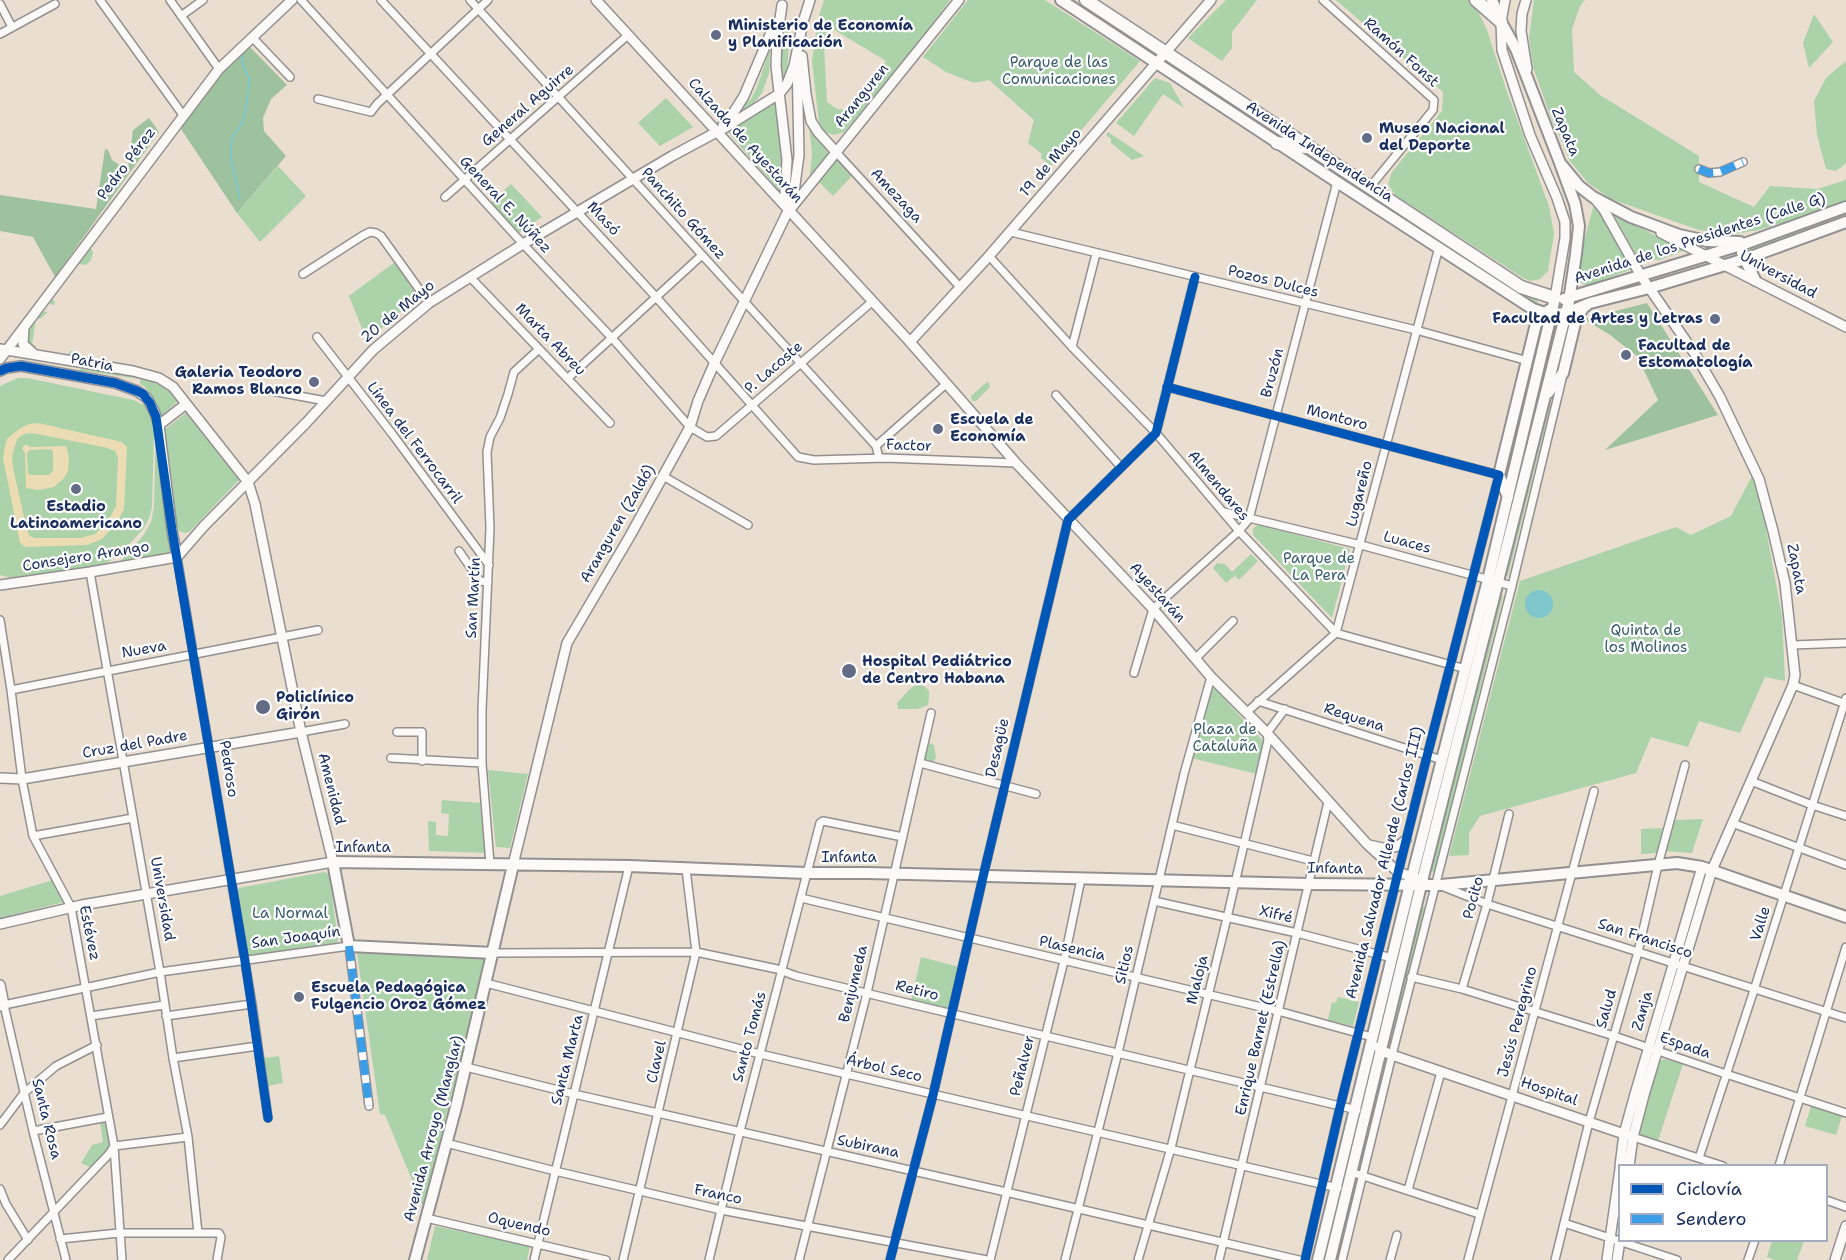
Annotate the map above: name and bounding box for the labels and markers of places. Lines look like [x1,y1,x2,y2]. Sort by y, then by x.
place label: Ministerio de Economía y Planificación [728,17,913,52]
marker: Ministerio de Economía y Planificación [709,28,723,42]
place label: Museo Nacional del Deporte [1379,120,1505,155]
marker: Museo Nacional del Deporte [1360,131,1374,145]
place label: Facultad de Artes y Letras [1492,310,1703,328]
marker: Facultad de Artes y Letras [1708,312,1722,326]
place label: Facultad de Estomatología [1638,337,1753,372]
marker: Facultad de Estomatología [1619,348,1633,362]
place label: Galeria Teodoro Ramos Blanco [175,364,302,399]
marker: Galeria Teodoro Ramos Blanco [307,375,321,389]
place label: Escuela de Economía [950,411,1033,446]
marker: Escuela de Economía [931,422,945,436]
marker: Estadio Latinoamericano [69,482,83,496]
place label: Estadio Latinoamericano [10,498,142,533]
place label: Hospital Pediátrico de Centro Habana [862,653,1012,688]
marker: Hospital Pediátrico de Centro Habana [840,662,858,680]
place label: Policlínico Girón [276,689,354,724]
marker: Policlínico Girón [254,698,272,716]
place label: Escuela Pedagógica Fulgencio Oroz Gómez [311,979,486,1014]
marker: Escuela Pedagógica Fulgencio Oroz Gómez [292,990,306,1004]

